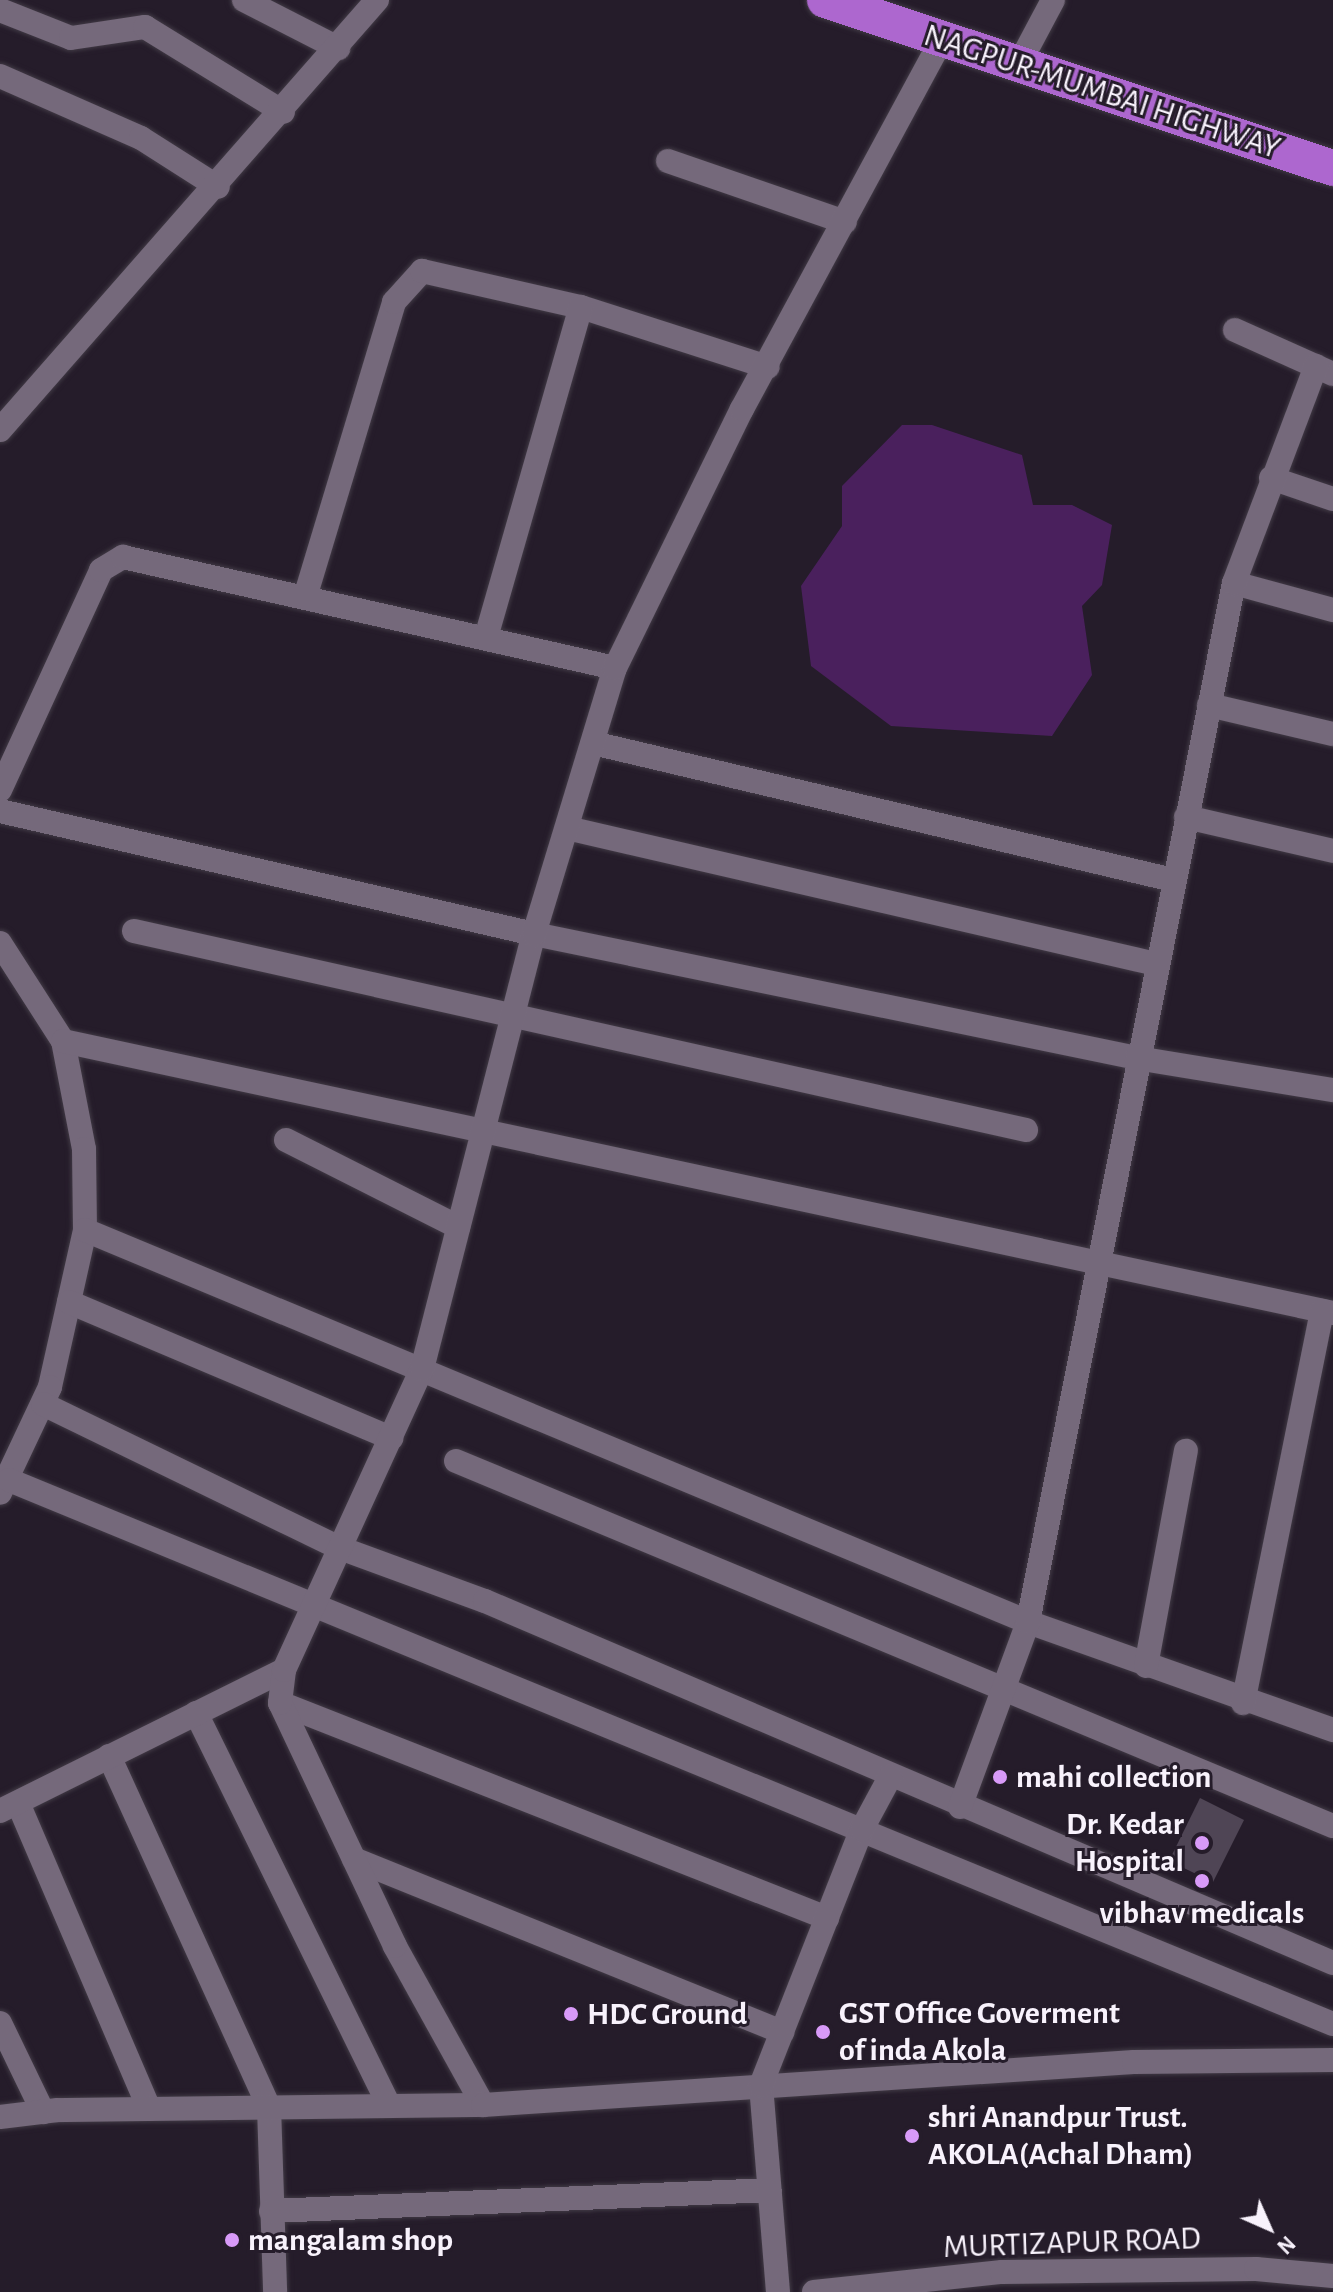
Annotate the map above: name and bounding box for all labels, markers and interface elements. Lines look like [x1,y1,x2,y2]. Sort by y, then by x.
street label: NAGPUR-MUMBAI HIGHWAY [919,16,1285,168]
place label: mahi collection [1016,1758,1212,1796]
marker: mahi collection [991,1768,1009,1786]
place label: Dr. Kedar Hospital [1066,1806,1184,1881]
marker: Dr. Kedar Hospital [1191,1832,1213,1854]
marker: vibhav medicals [1193,1872,1211,1890]
place label: vibhav medicals [1100,1894,1304,1932]
place label: HDC Ground [587,1995,747,2033]
place label: GST Office Goverment of inda Akola [839,1995,1120,2070]
marker: HDC Ground [562,2005,580,2023]
marker: GST Office Goverment of inda Akola [814,2023,832,2041]
place label: shri Anandpur Trust. AKOLA(Achal Dham) [928,2099,1193,2174]
marker: shri Anandpur Trust. AKOLA(Achal Dham) [903,2127,921,2145]
north arrow [1229,2188,1309,2268]
street label: MURTIZAPUR ROAD [943,2219,1201,2267]
place label: mangalam shop [248,2221,453,2259]
marker: mangalam shop [223,2231,241,2249]
text: N [1273,2232,1299,2258]

